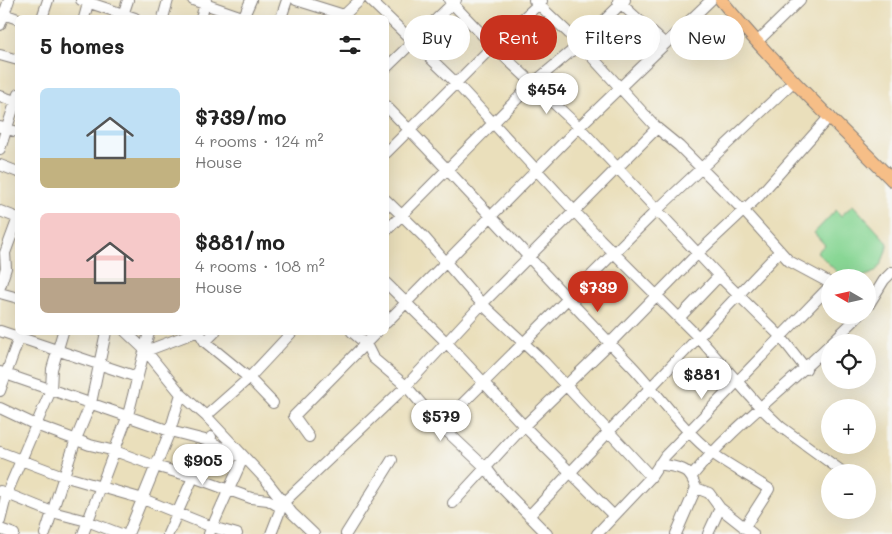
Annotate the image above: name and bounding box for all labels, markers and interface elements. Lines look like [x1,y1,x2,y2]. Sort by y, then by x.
chip: Buy [404,15,470,60]
chip: Rent [480,15,557,60]
chip: Filters [567,15,660,60]
chip: New [670,15,744,60]
icon: filters [336,31,364,59]
text: 5 homes [40,32,125,59]
pin: $454 [517,72,577,115]
text: $454 [527,78,567,99]
text: $739/mo [195,103,287,130]
icon: home [80,108,140,168]
text: 4 rooms · 124 m² [195,130,324,151]
text: House [195,151,242,172]
text: $881/mo [195,228,285,255]
icon: home [80,233,140,293]
text: 4 rooms · 108 m² [195,255,325,276]
north arrow [821,269,876,324]
map controls [821,269,876,519]
pin: $739 [568,270,628,313]
text: House [195,276,242,297]
text: $739 [579,276,617,297]
button: locate [821,334,876,389]
pin: $881 [672,358,732,400]
text: $881 [684,363,720,384]
button: + [821,399,876,454]
pin: $579 [411,400,471,442]
text: $579 [422,405,460,426]
pin: $905 [173,444,233,486]
text: $905 [183,449,223,470]
button: − [821,464,876,519]

